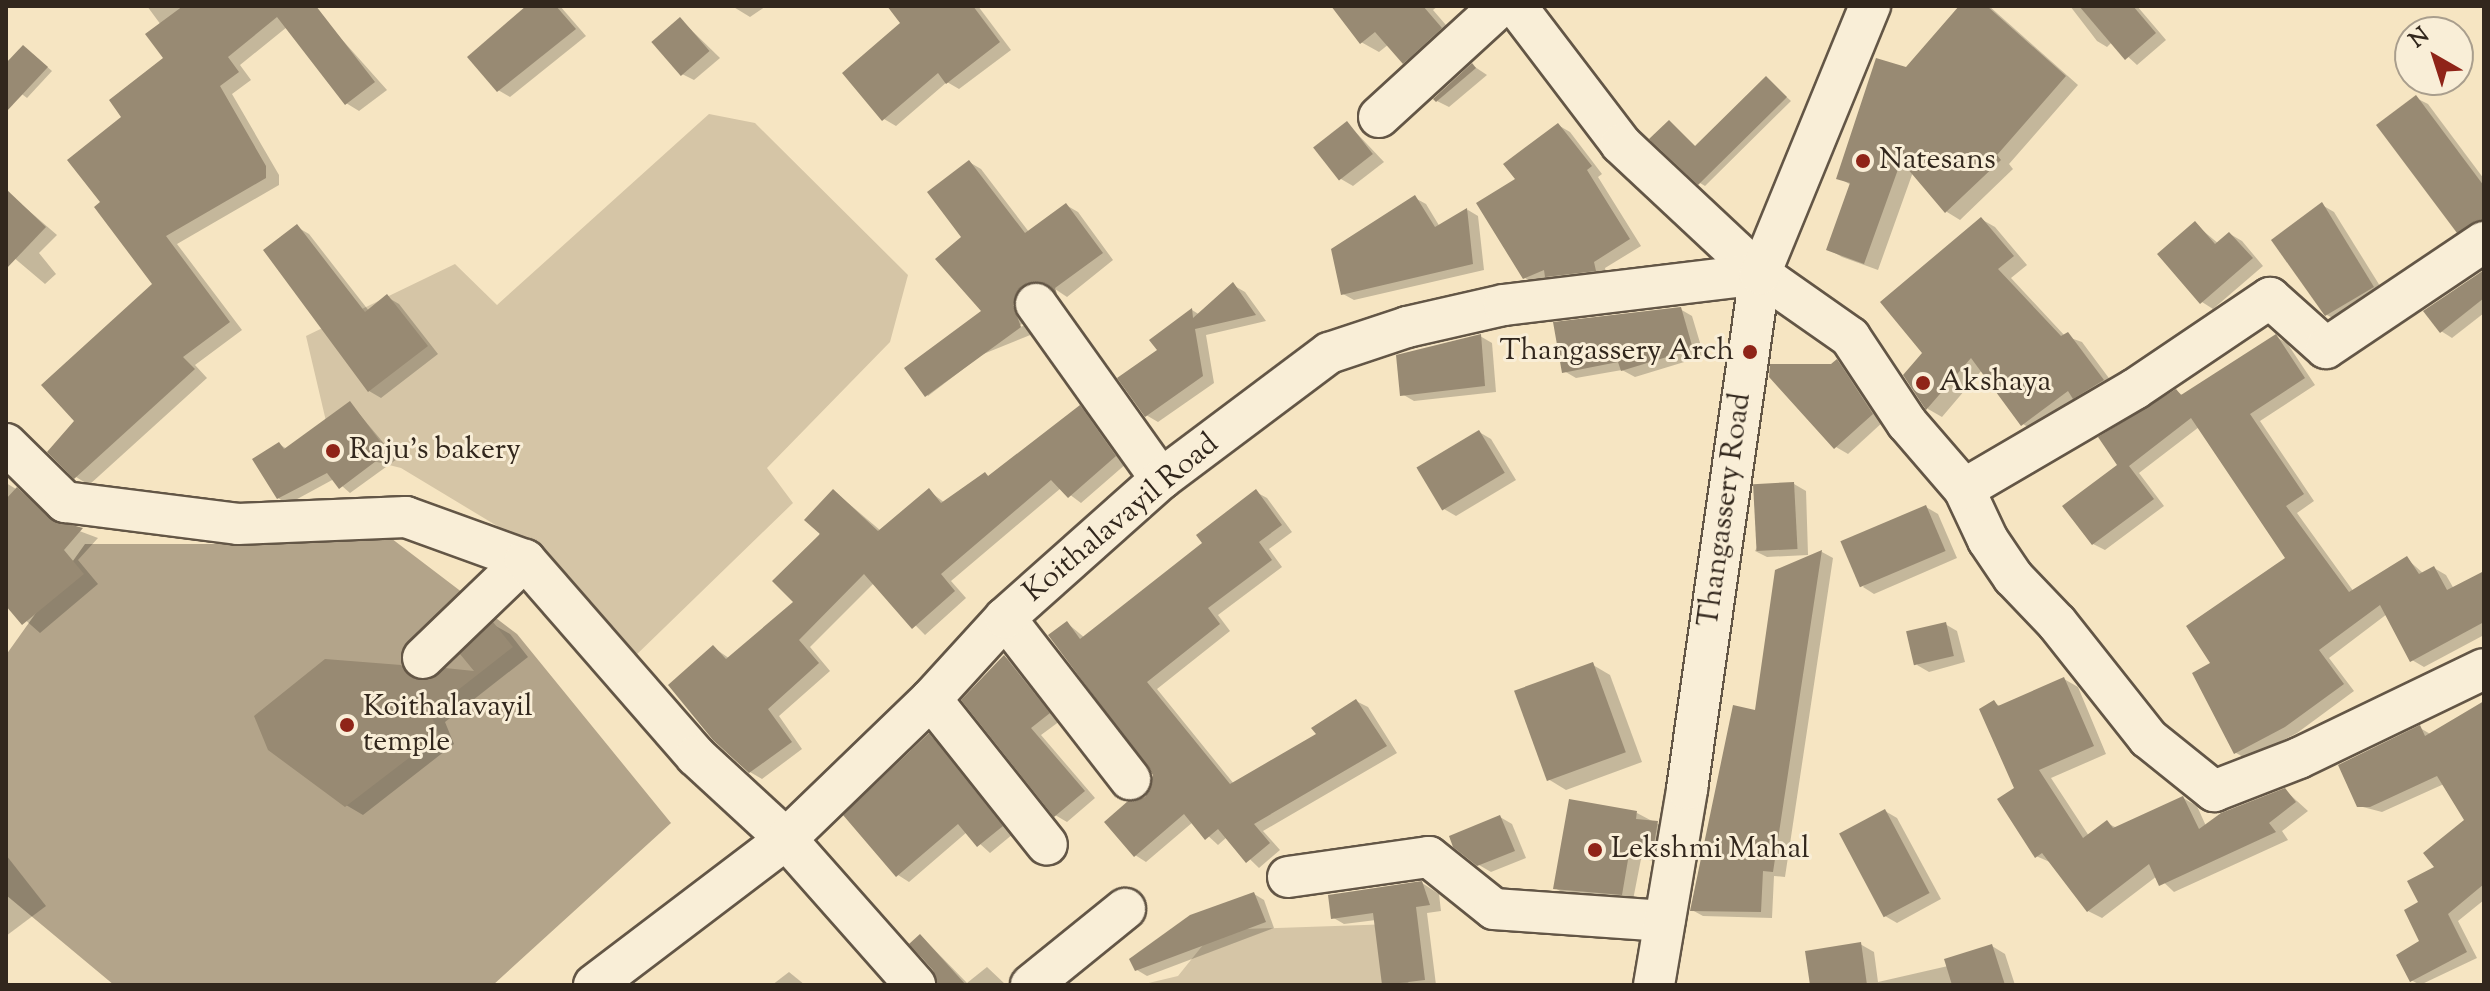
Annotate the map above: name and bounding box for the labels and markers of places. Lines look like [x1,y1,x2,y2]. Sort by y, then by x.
place label: Natesans [1879,143,1996,179]
marker: Natesans [1854,152,1872,170]
place label: Thangassery Arch [1499,334,1734,370]
marker: Thangassery Arch [1741,343,1759,361]
place label: Akshaya [1939,365,2051,401]
marker: Akshaya [1914,374,1932,392]
place label: Raju's bakery [349,433,521,469]
marker: Raju's bakery [324,442,342,460]
place label: Koithalavayil temple [363,690,533,760]
marker: Koithalavayil temple [338,716,356,734]
place label: Lekshmi Mahal [1611,832,1810,868]
marker: Lekshmi Mahal [1586,841,1604,859]

